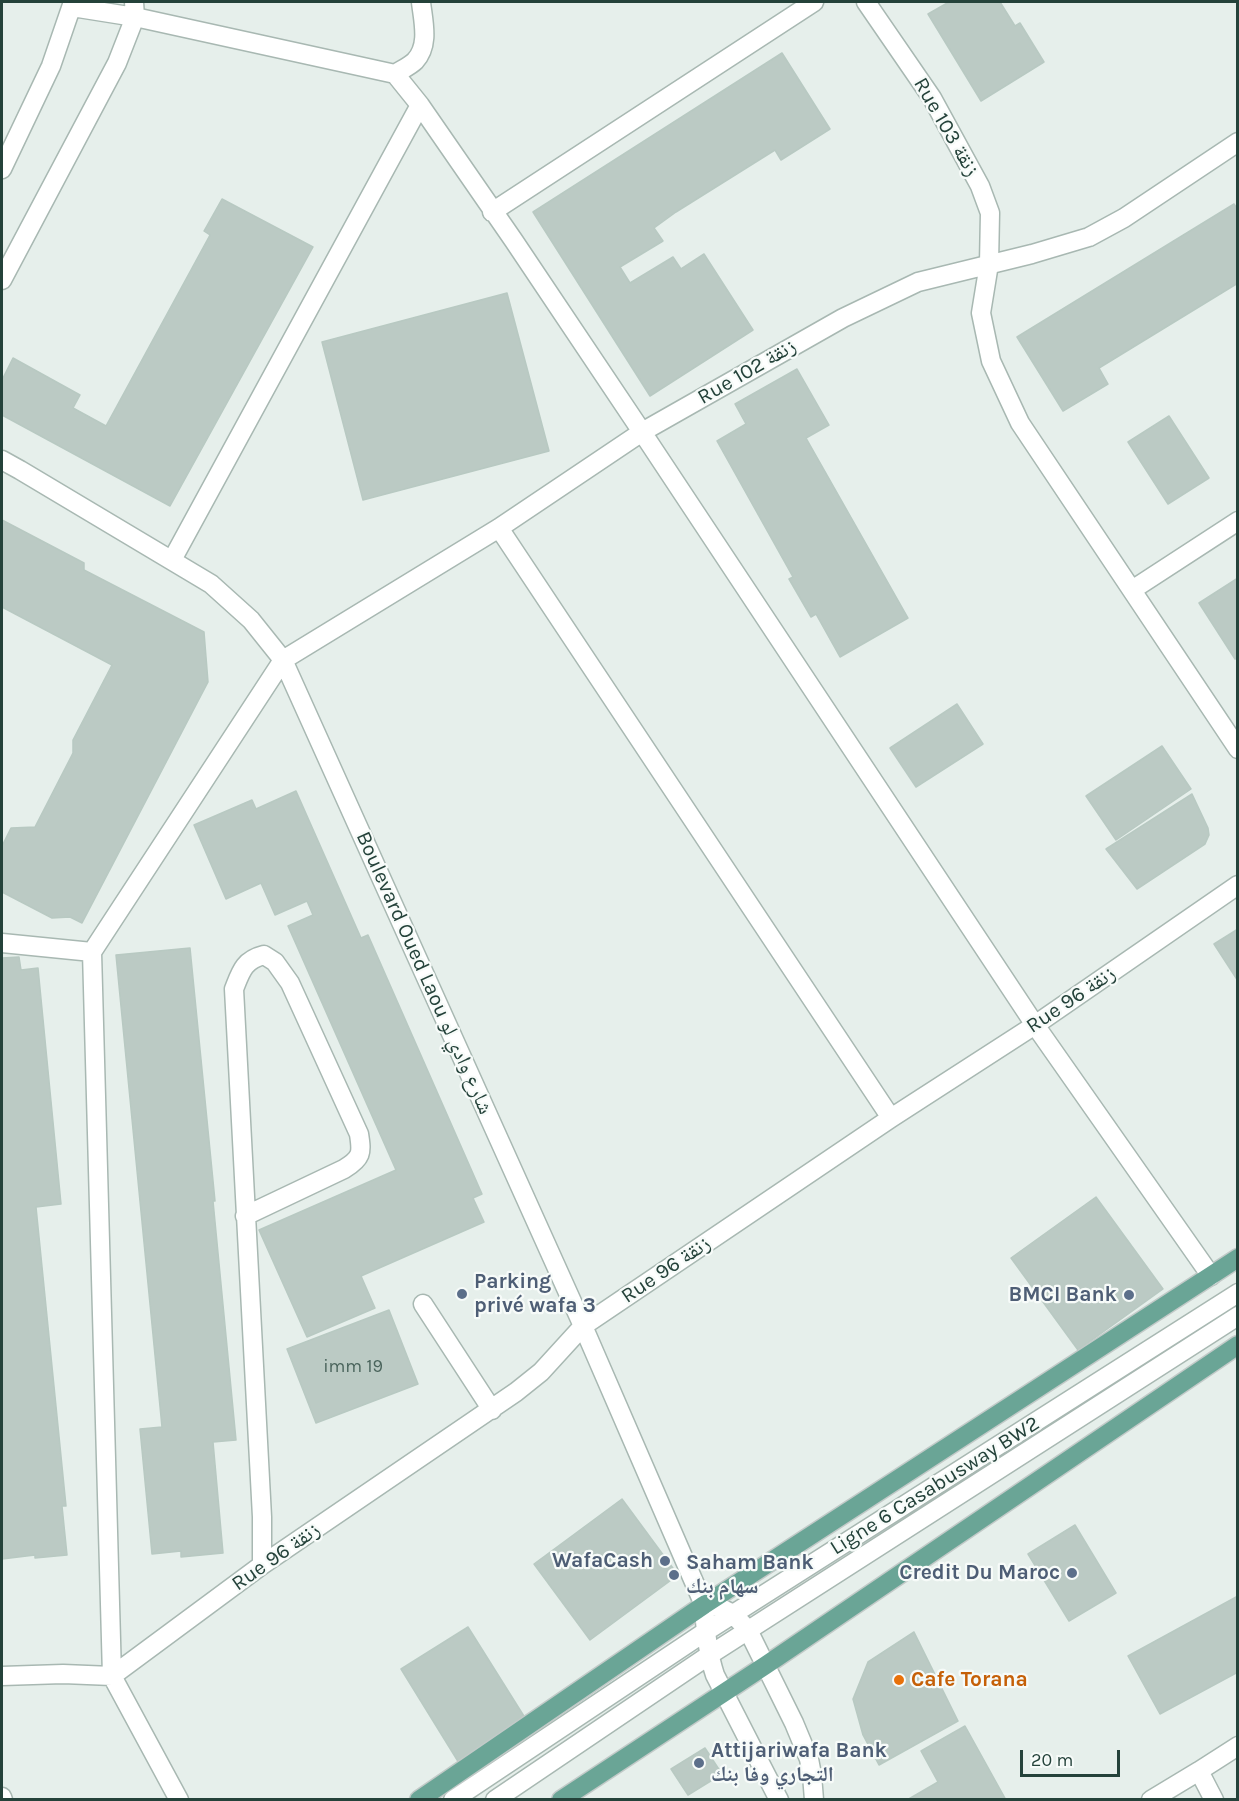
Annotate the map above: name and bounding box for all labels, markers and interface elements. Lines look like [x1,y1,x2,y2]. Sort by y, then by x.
street label: Rue 103 زنقة [908,73,984,181]
street label: Rue 102 زنقة [693,334,801,410]
street label: Boulevard Oued Laou شارع وادي لو [350,828,498,1118]
street label: Rue 96 زنقة [1022,961,1120,1039]
street label: Rue 96 زنقة [617,1231,715,1309]
place label: Parking privé wafa 3 [474,1269,596,1319]
place label: BMCI Bank [1009,1282,1117,1308]
marker: Parking privé wafa 3 [455,1287,469,1301]
marker: BMCI Bank [1122,1288,1136,1302]
house number: imm 19 [323,1356,383,1378]
street label: Ligne 6 Casabusway BW2 [826,1411,1044,1561]
street label: Rue 96 زنقة [227,1517,325,1597]
place label: WafaCash [552,1548,653,1574]
place label: Saham Bank سهام بنك [686,1550,814,1600]
marker: WafaCash [658,1554,672,1568]
place label: Credit Du Maroc [899,1560,1060,1586]
marker: Credit Du Maroc [1065,1566,1079,1580]
marker: Saham Bank سهام بنك [667,1568,681,1582]
place label: Cafe Torana [911,1667,1028,1693]
marker: Cafe Torana [892,1673,906,1687]
place label: Attijariwafa Bank التجاري وفا بنك [711,1738,887,1788]
scale bar [1023,1738,1124,1776]
text: 20 m [1031,1749,1073,1771]
marker: Attijariwafa Bank التجاري وفا بنك [692,1756,706,1770]

